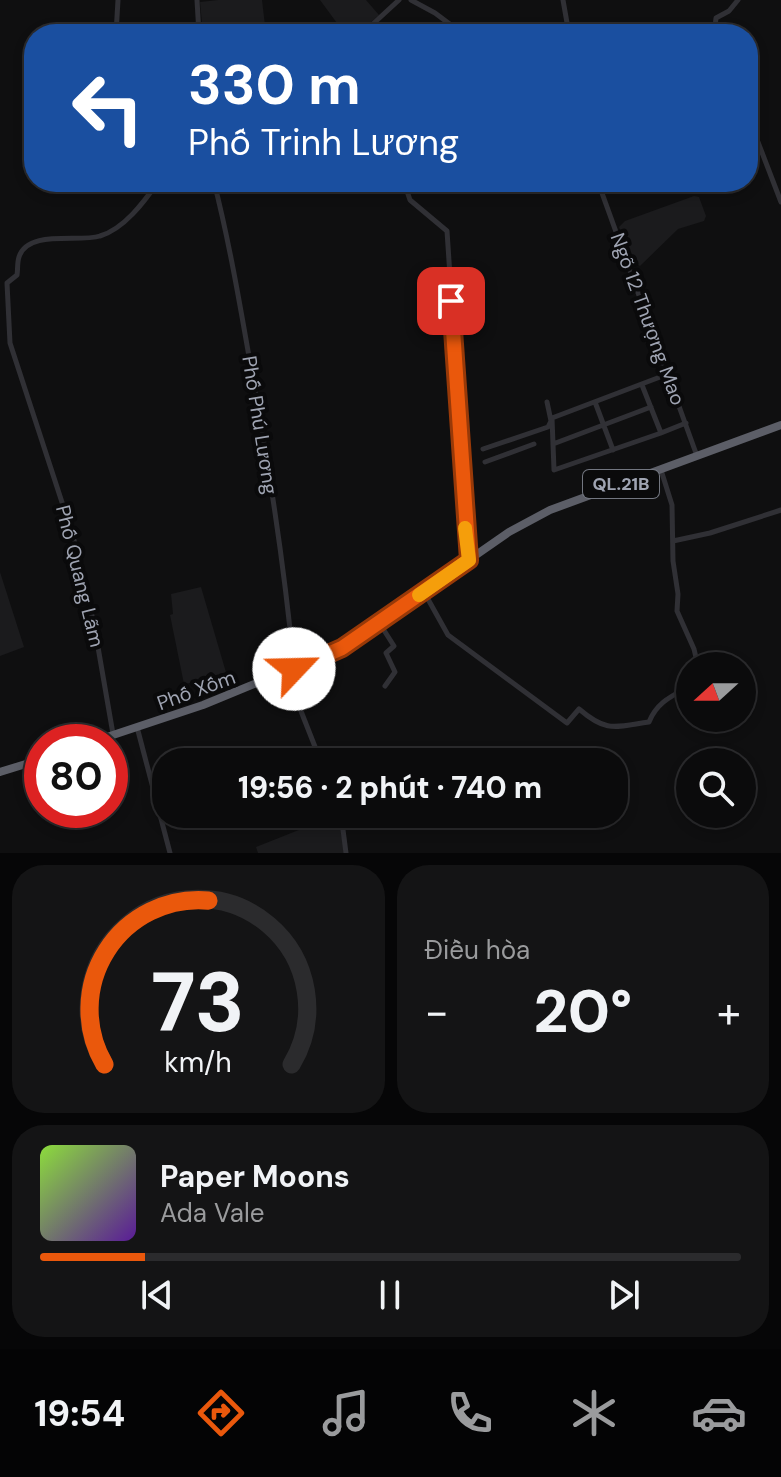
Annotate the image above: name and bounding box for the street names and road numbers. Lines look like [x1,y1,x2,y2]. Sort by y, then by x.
street label: Ngõ 12 Thượng Mao [605,229,691,409]
street label: Phố Phú Lương [236,354,284,496]
road number: QL.21B [583,470,659,498]
street label: Phố Quang Lãm [50,502,110,650]
street label: Phố Xốm [153,664,239,716]

